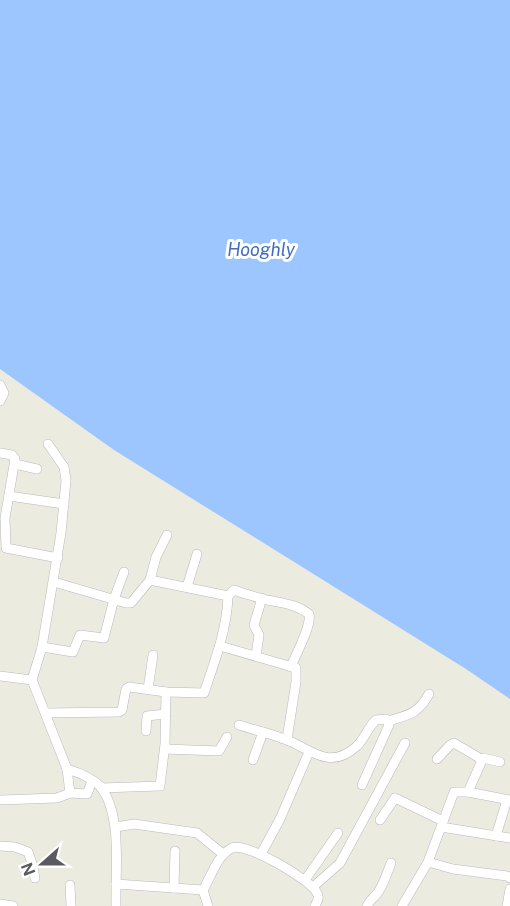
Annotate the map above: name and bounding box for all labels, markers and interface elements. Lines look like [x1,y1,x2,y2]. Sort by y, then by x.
water label: Hooghly [227,239,296,260]
north arrow [12,834,72,894]
text: N [17,860,40,878]

